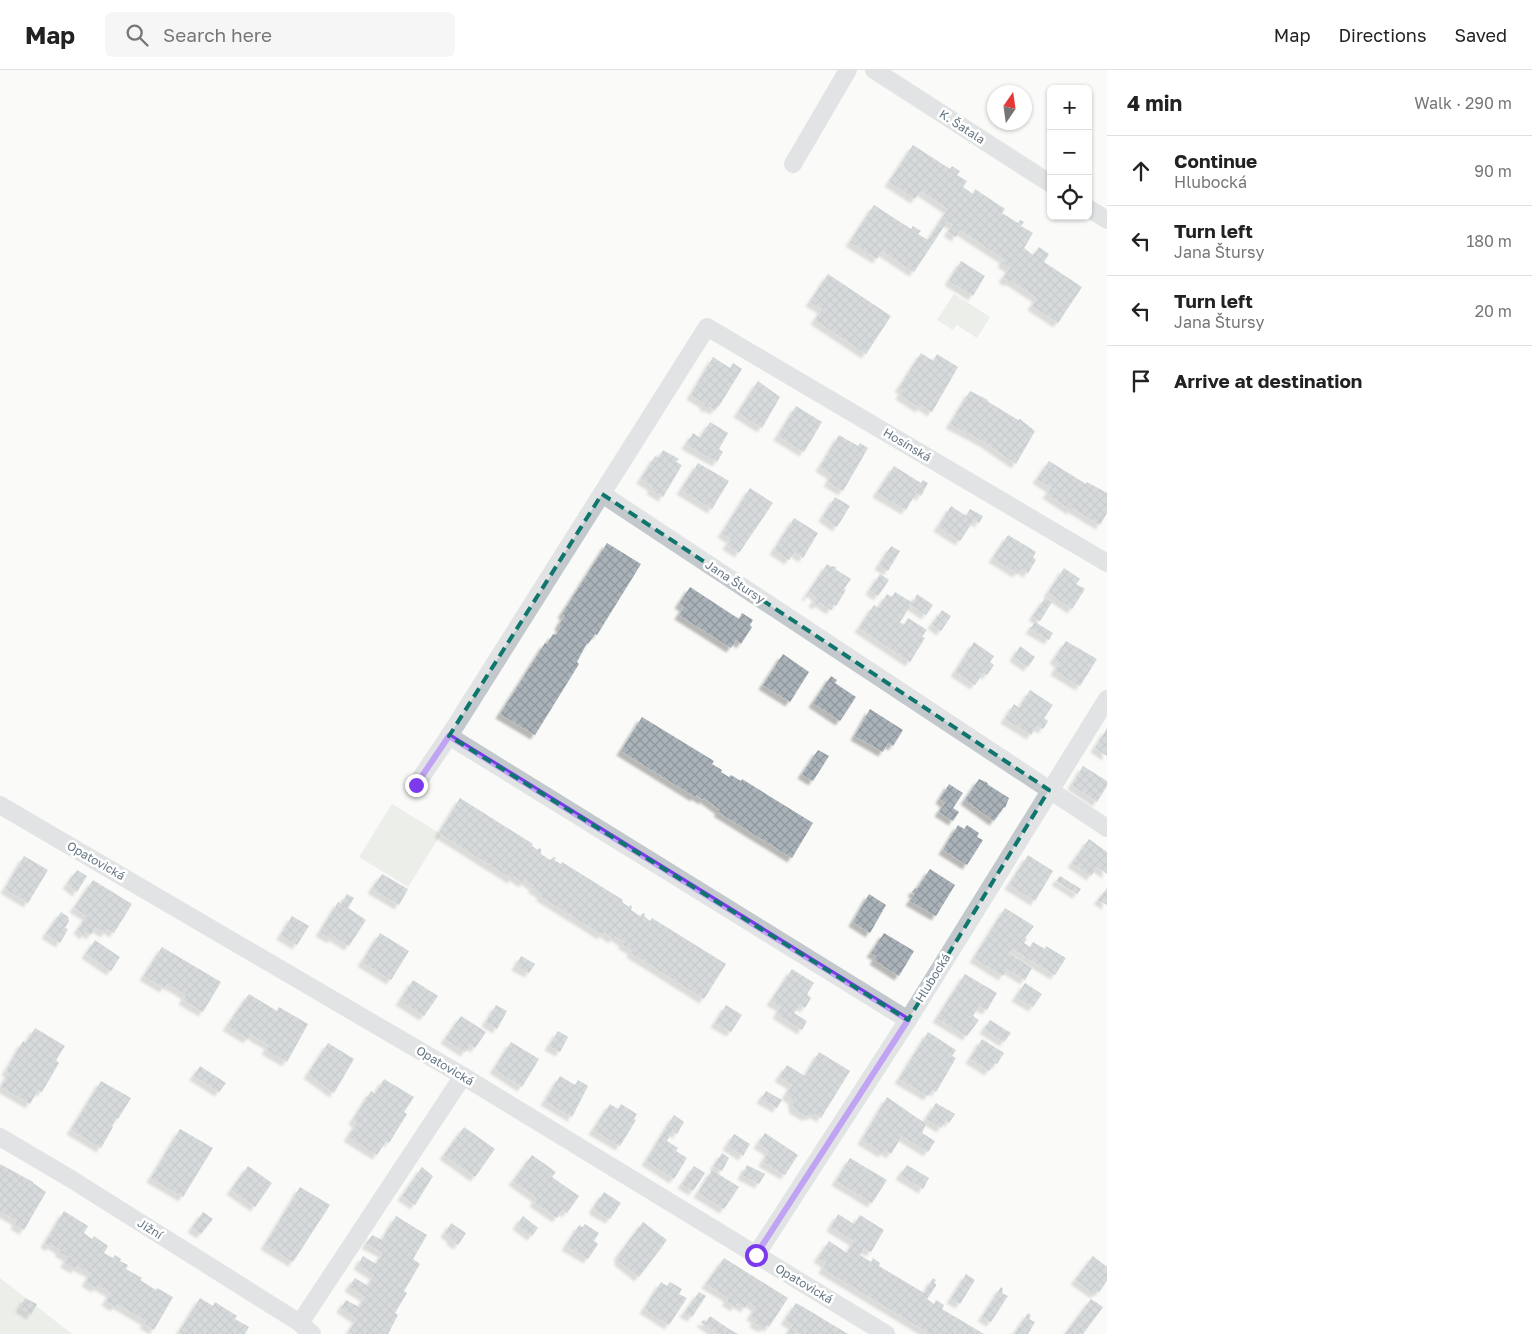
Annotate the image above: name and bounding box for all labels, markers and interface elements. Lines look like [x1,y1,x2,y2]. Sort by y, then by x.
search box [105,12,455,57]
text: Map [25,20,75,49]
icon: search [123,21,151,49]
text: Search here [163,23,272,46]
text: Map [1274,24,1310,46]
text: Directions [1338,24,1426,46]
text: Saved [1454,24,1507,46]
north arrow [987,85,1032,130]
map controls [1047,85,1092,220]
button: + [1047,85,1092,130]
text: 4 min [1127,90,1182,116]
text: Walk · 290 m [1414,93,1512,113]
street label: K. Šatala [937,106,988,147]
button: − [1047,130,1092,175]
text: Continue [1174,149,1257,172]
icon: ahead [1127,157,1155,185]
text: 90 m [1474,161,1512,181]
text: Hlubocká [1174,172,1247,192]
button: locate [1047,175,1092,220]
text: Turn left [1174,219,1253,242]
icon: left [1127,227,1155,255]
text: 180 m [1466,231,1512,251]
text: Jana Štursy [1174,242,1264,262]
text: Turn left [1174,289,1253,312]
icon: left [1127,297,1155,325]
text: 20 m [1475,301,1512,321]
text: Jana Štursy [1174,312,1264,332]
icon: arrive [1127,367,1155,395]
text: Arrive at destination [1174,369,1362,392]
street label: Hosínská [881,424,934,465]
street label: Jana Štursy [703,557,768,606]
route end [405,774,428,797]
street label: Opatovická [65,838,128,883]
street label: Hlubocká [912,951,953,1005]
street label: Opatovická [414,1043,477,1089]
street label: Jižní [135,1215,166,1242]
route start [745,1244,768,1267]
street label: Opatovická [773,1261,836,1307]

